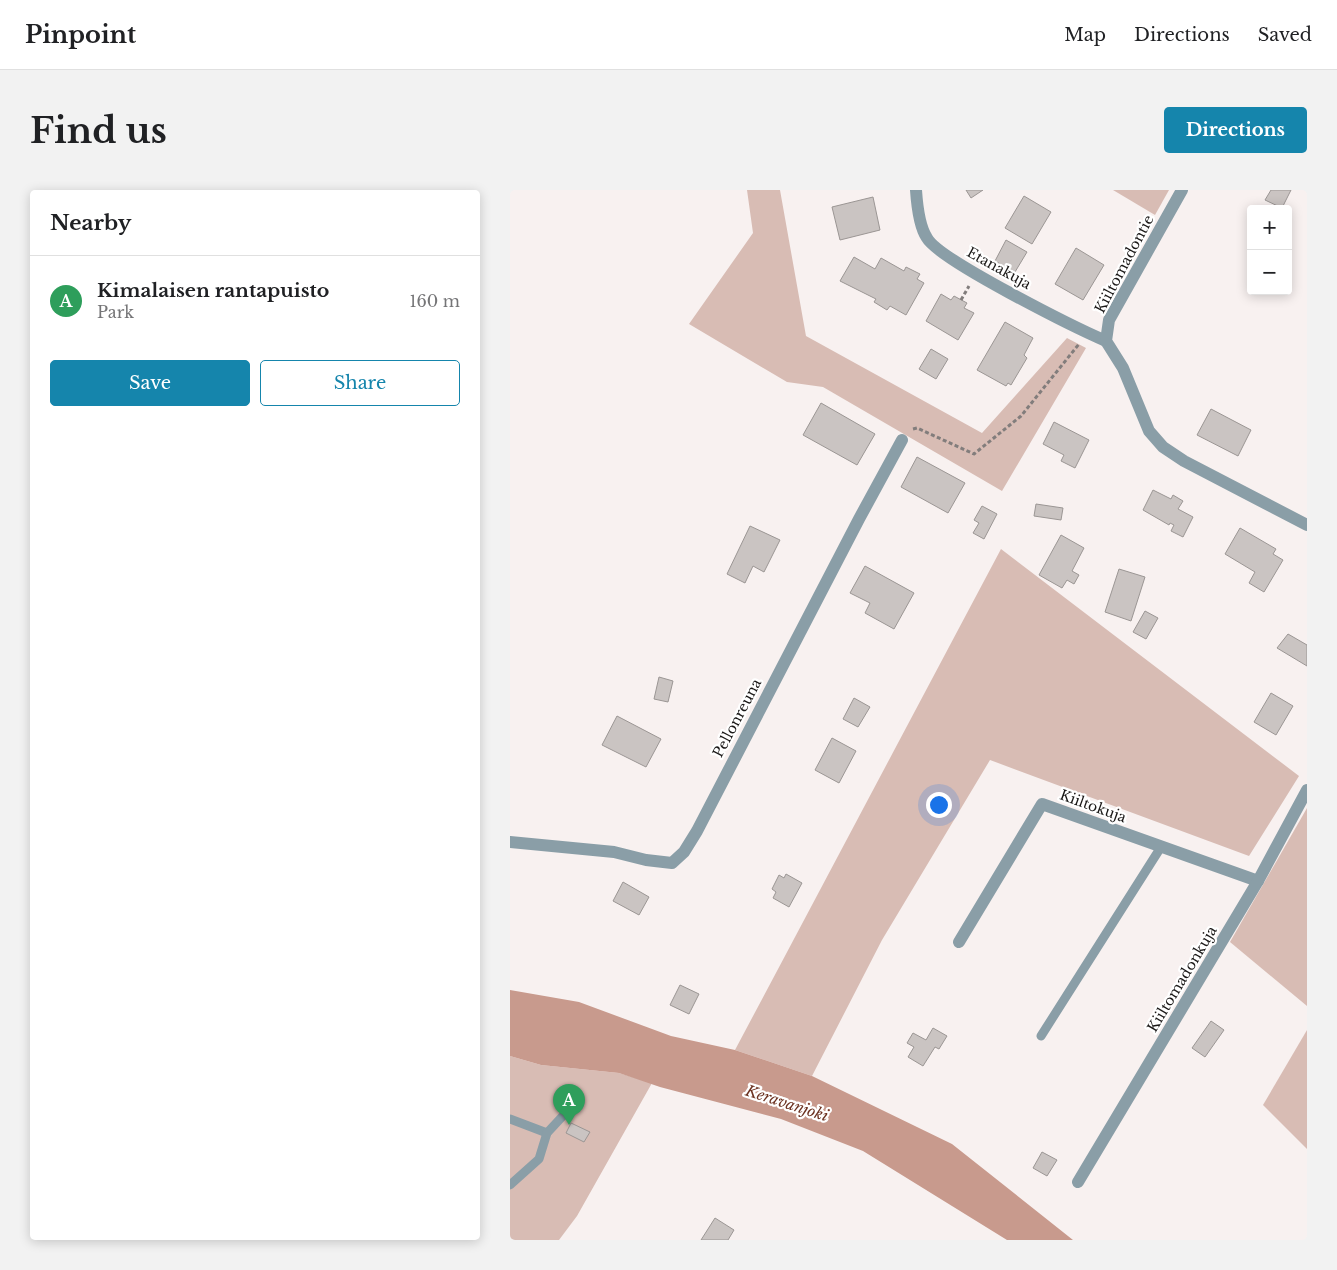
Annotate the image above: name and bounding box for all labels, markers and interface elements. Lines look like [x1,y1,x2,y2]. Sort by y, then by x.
text: Pinpoint [25,20,136,49]
text: Map [1064,24,1106,46]
text: Directions [1134,24,1230,46]
text: Saved [1258,24,1312,46]
button: Directions [1164,107,1307,153]
text: Find us [30,109,167,152]
map controls [1247,205,1292,295]
button: + [1247,205,1292,250]
text: Nearby [50,210,131,236]
street label: Kiiltomadontie [1091,212,1157,316]
street label: Etanakuja [964,243,1034,293]
button: − [1247,250,1292,295]
text: Kimalaisen rantapuisto [97,279,329,302]
text: A [60,291,72,311]
text: 160 m [409,291,460,311]
text: Park [97,302,134,322]
button: Save [50,360,250,406]
button: Share [260,360,460,406]
street label: Pellonreuna [709,675,765,760]
street label: Kiiltokuja [1057,786,1129,826]
your location [926,792,952,818]
street label: Kiiltomadonkuja [1143,923,1221,1035]
water label: Keravanjoki [742,1080,831,1126]
pin: A [553,1084,585,1125]

